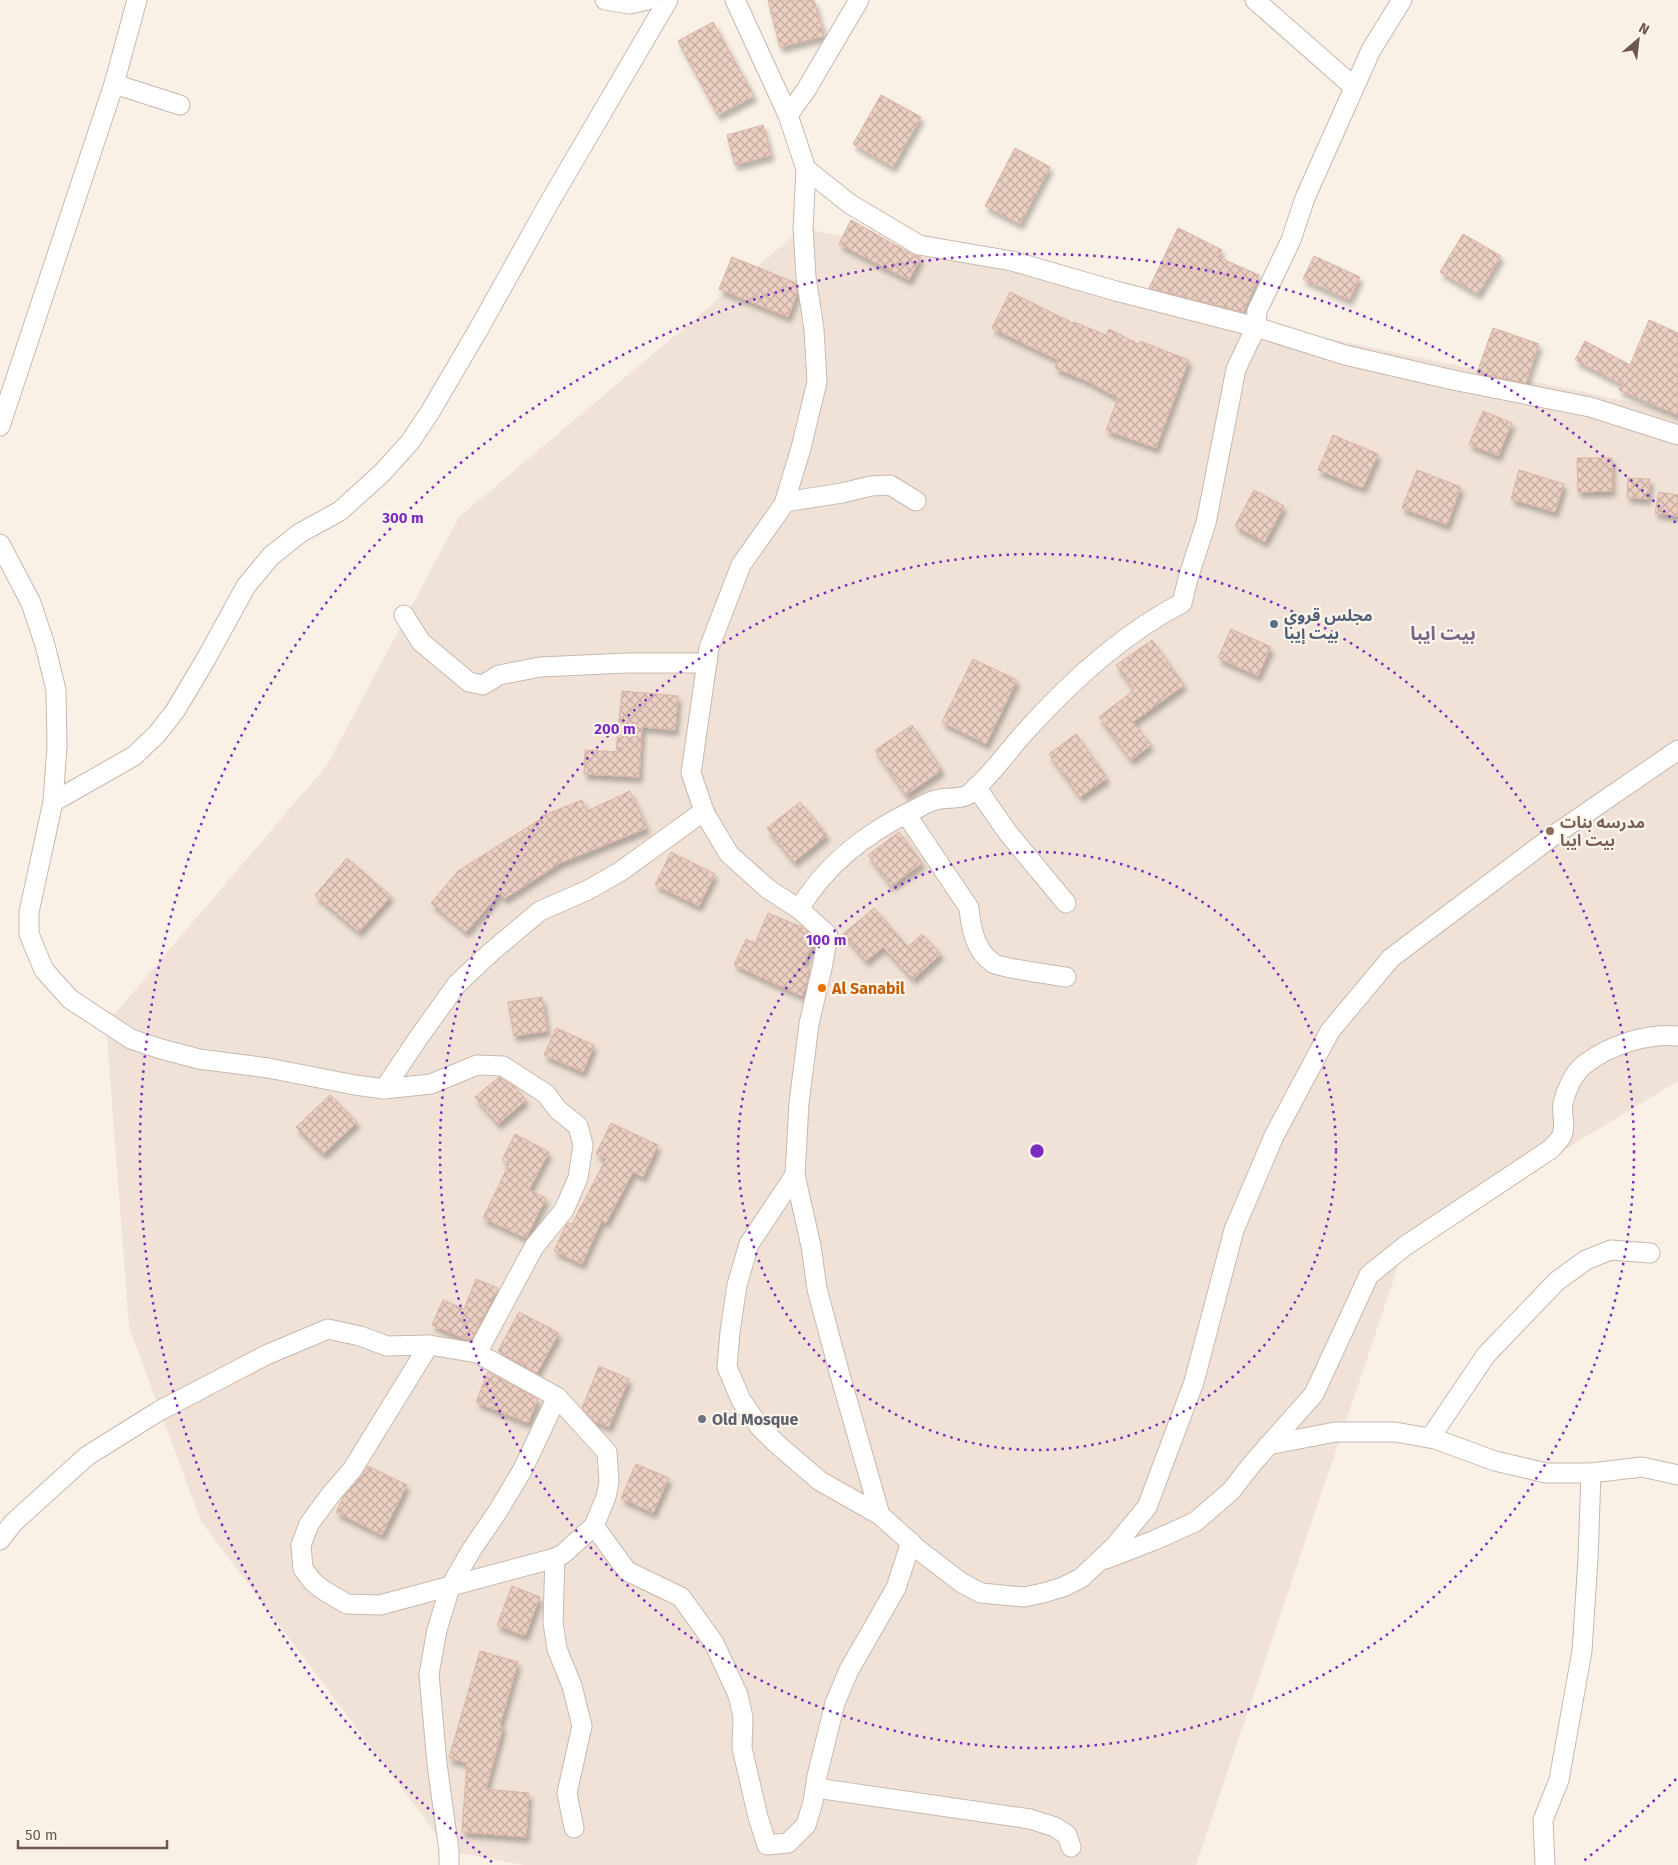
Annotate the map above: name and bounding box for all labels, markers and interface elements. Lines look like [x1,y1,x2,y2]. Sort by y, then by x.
north arrow [1613,15,1663,65]
text: N [1636,19,1652,39]
text: 300 m [381,509,424,527]
place label: مجلس قروي بيت إيبا [1284,606,1372,645]
marker: مجلس قروي بيت إيبا [1268,618,1280,630]
district label: بيت ايبا [1410,622,1476,645]
text: 200 m [594,720,636,738]
place label: مدرسه بنات بيت ايبا [1560,813,1645,850]
marker: مدرسه بنات بيت ايبا [1544,825,1556,837]
text: 100 m [806,931,846,949]
place label: Al Sanabil [831,979,905,998]
marker: Al Sanabil [816,982,828,994]
centre of rings [1028,1142,1046,1160]
place label: Old Mosque [712,1410,799,1429]
marker: Old Mosque [696,1413,708,1425]
scale bar [18,1818,166,1850]
text: 50 m [25,1826,58,1844]

